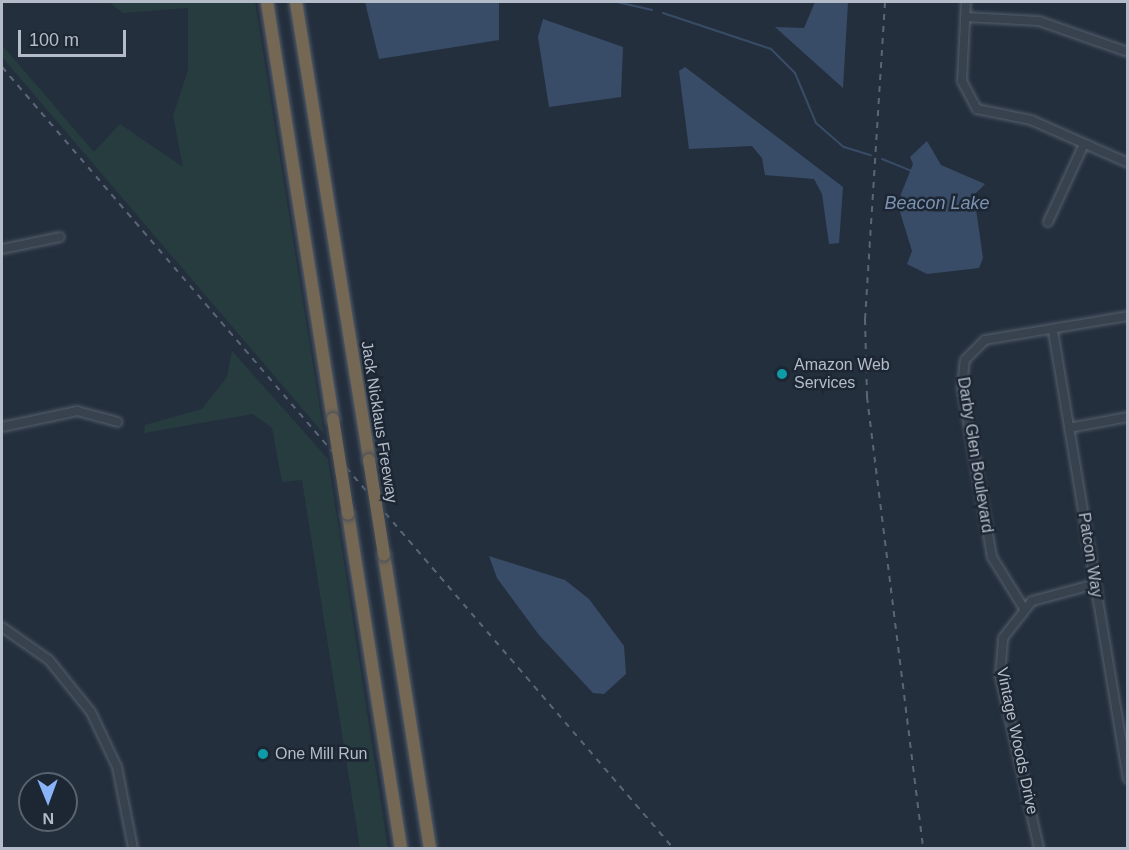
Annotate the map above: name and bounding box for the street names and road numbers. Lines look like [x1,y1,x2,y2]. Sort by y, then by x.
street label: Jack Nicklaus Freeway [357,340,401,504]
street label: Darby Glen Boulevard [953,376,997,534]
street label: Patcon Way [1074,511,1106,599]
street label: Vintage Woods Drive [992,666,1042,816]

